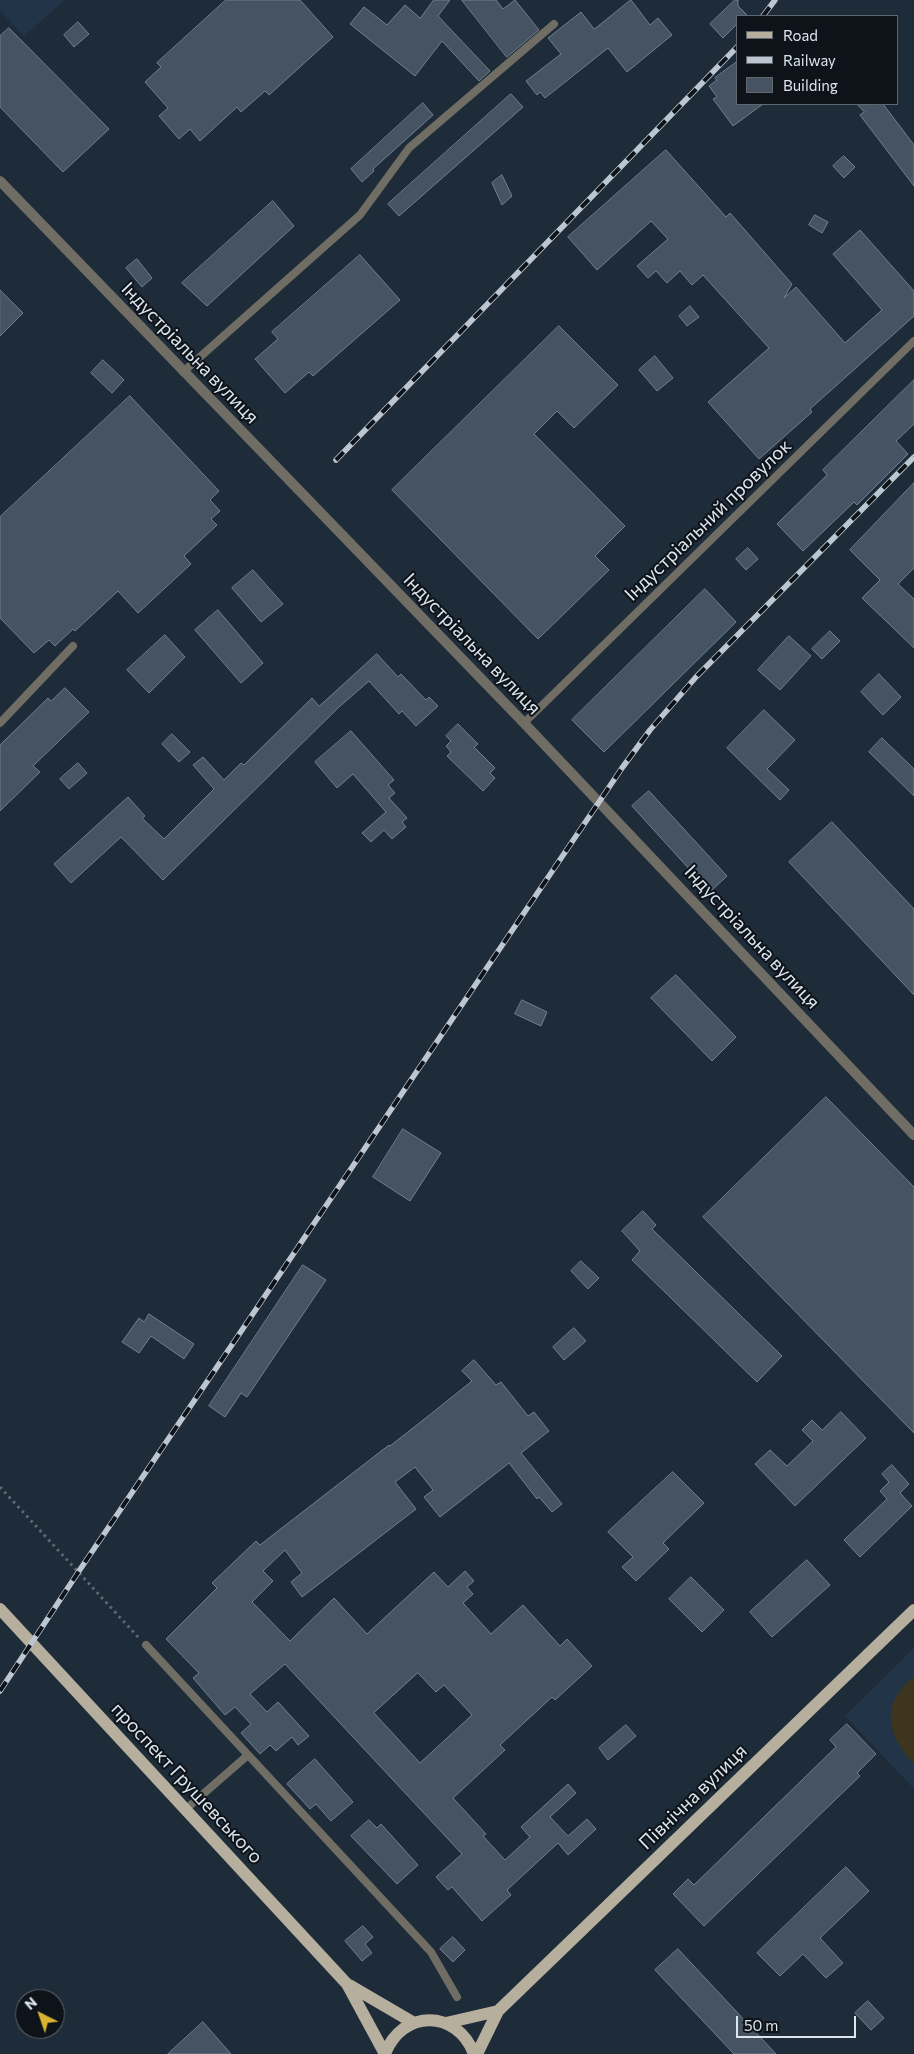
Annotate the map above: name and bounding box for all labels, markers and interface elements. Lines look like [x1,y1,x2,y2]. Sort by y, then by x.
legend [736,15,899,105]
text: Road [783,26,818,44]
text: Railway [783,51,836,69]
text: Building [783,76,838,94]
street label: Індустріальна вулиця [117,277,263,429]
street label: Індустріальний провулок [620,434,796,606]
street label: Індустріальна вулиця [399,568,545,720]
street label: Індустріальна вулиця [680,860,824,1014]
street label: проспект Грушевського [106,1698,268,1868]
street label: Північна вулиця [634,1740,752,1854]
north arrow [15,1989,65,2039]
text: N [21,1993,40,2013]
scale bar [739,2006,859,2038]
text: 50 m [744,2016,778,2034]

